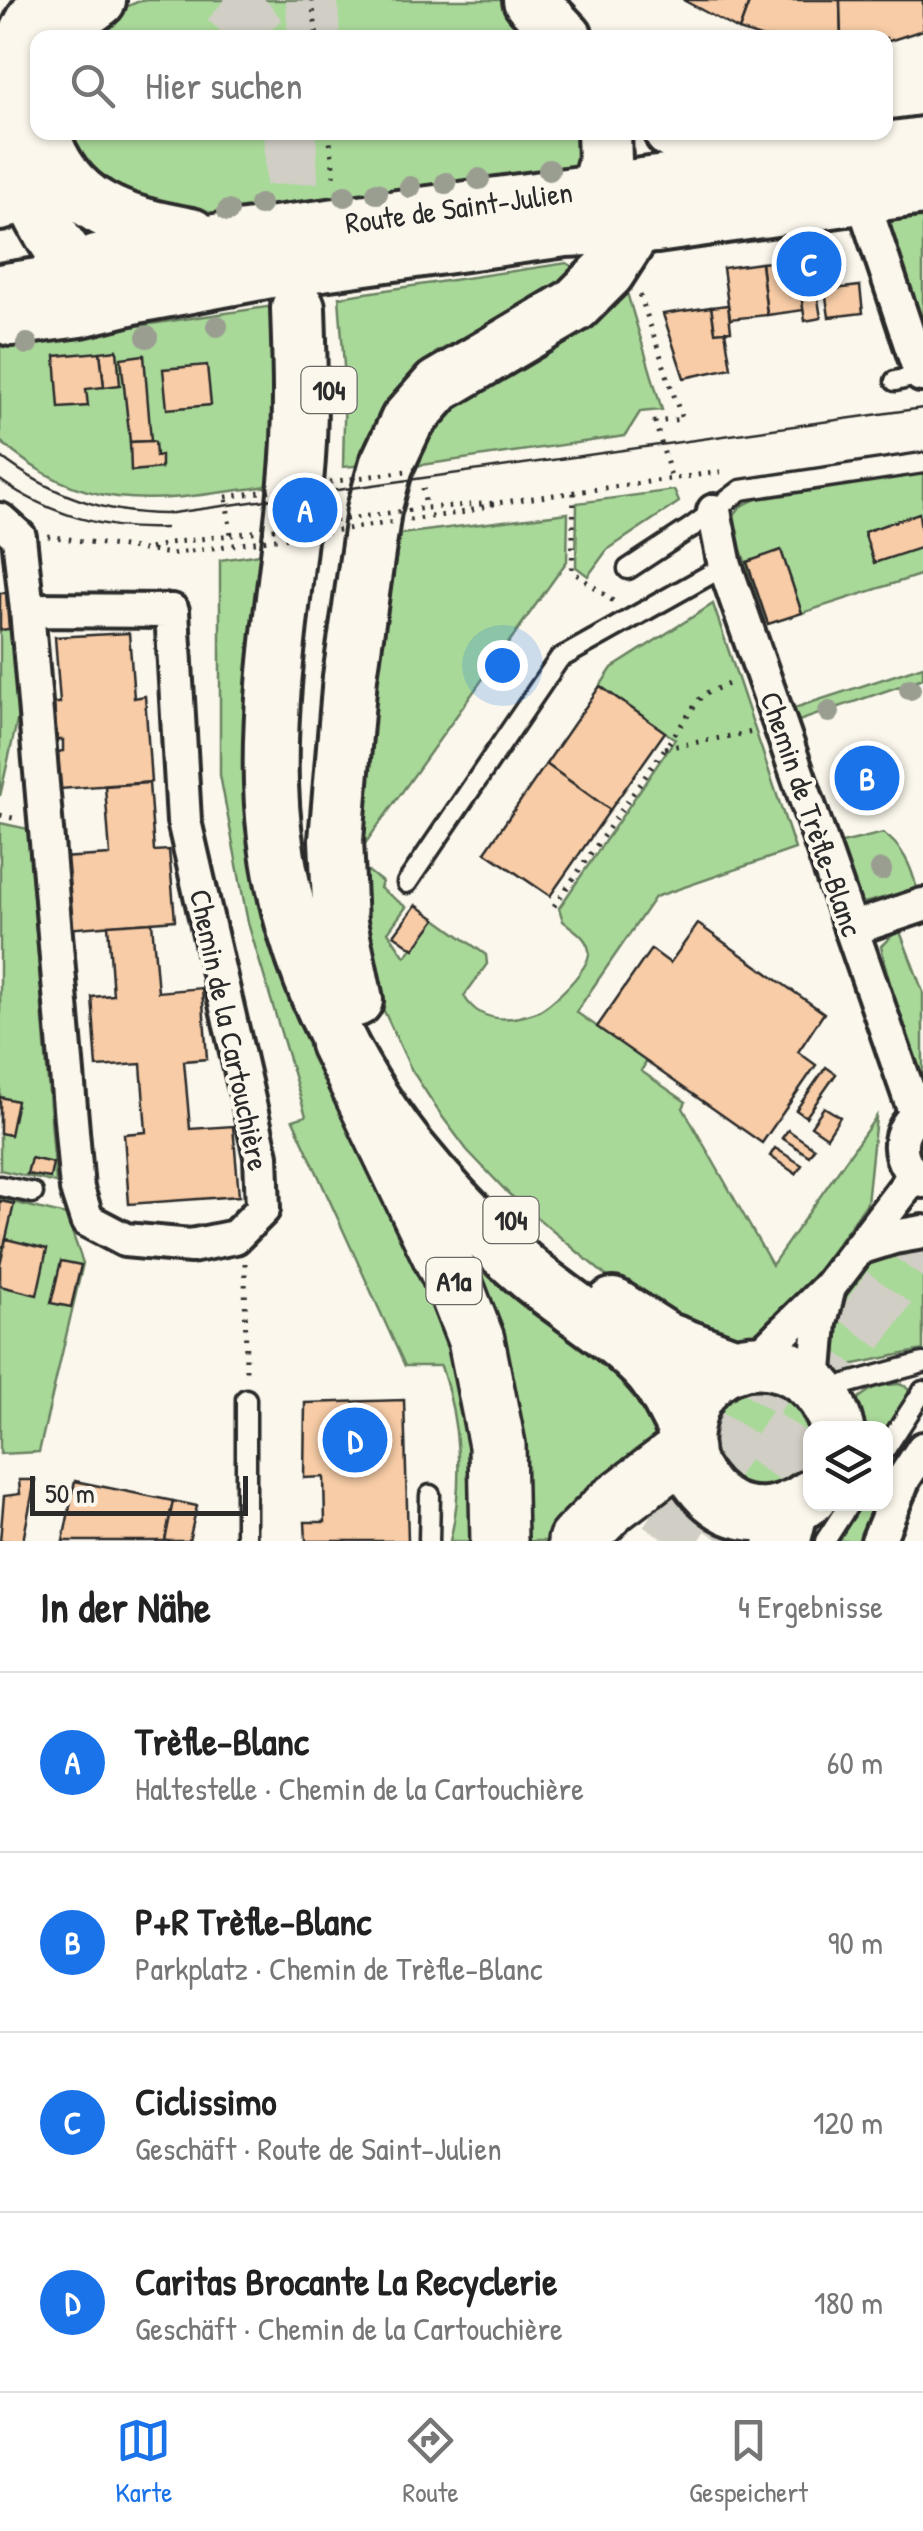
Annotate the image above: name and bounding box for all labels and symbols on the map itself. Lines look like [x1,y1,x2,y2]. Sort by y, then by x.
street label: Route de Saint-Julien [343,171,575,243]
pin: C [776,226,842,302]
road number: 104 [302,367,356,413]
pin: A [272,472,338,548]
your location [477,640,528,691]
street label: Chemin de Trèfle-Blanc [752,687,870,941]
pin: B [834,740,900,816]
street label: Chemin de la Cartouchière [181,886,279,1174]
road number: 104 [484,1197,538,1243]
road number: A1a [426,1258,482,1304]
pin: D [322,1402,388,1478]
scale bar [30,1471,248,1516]

